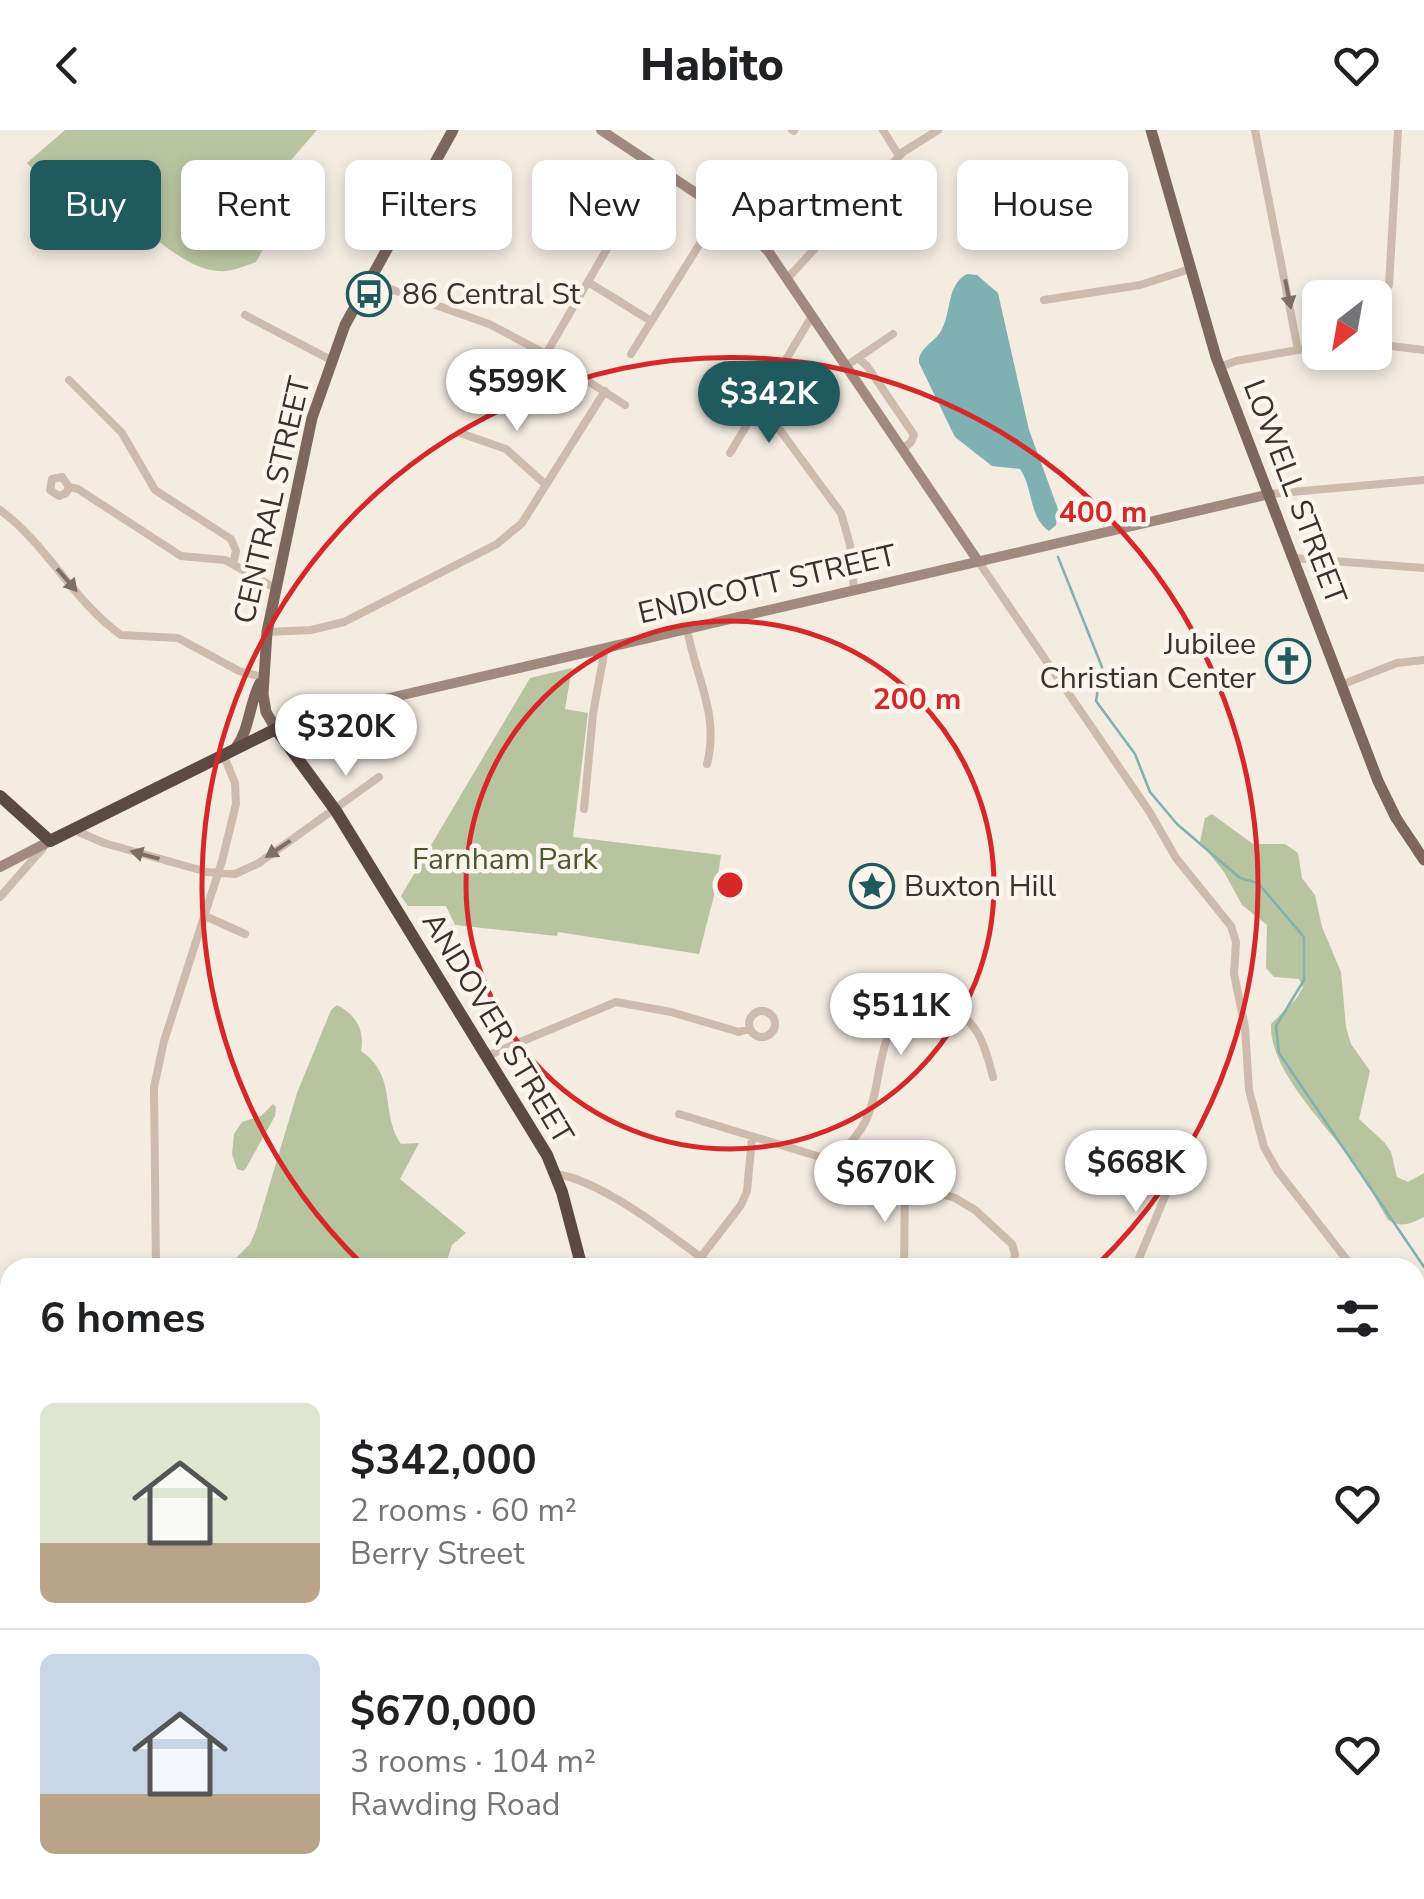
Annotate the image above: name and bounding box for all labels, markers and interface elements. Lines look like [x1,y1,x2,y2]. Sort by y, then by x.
text: Habito [640,35,784,96]
icon: back [40,38,95,93]
icon: heart [1329,38,1384,93]
chip: Buy [30,160,161,250]
chip: Rent [181,160,325,250]
chip: Filters [345,160,512,250]
chip: New [532,160,676,250]
chip: Apartment [696,160,937,250]
chip: House [957,160,1128,250]
bus stop icon: 86 Central St [346,271,392,317]
place label: 86 Central St [402,274,581,315]
one-way arrow [1281,279,1296,310]
north arrow [1302,280,1392,370]
map controls [1302,280,1392,370]
pin: $599K [447,349,587,434]
text: $599K [468,360,566,403]
pin: $342K [699,361,839,446]
text: $342K [720,372,818,415]
street label: CENTRAL STREET [224,373,321,628]
street label: LOWELL STREET [1233,374,1356,610]
text: 400 m [1059,492,1147,533]
street label: ENDICOTT STREET [634,535,900,634]
one-way arrow [56,567,78,592]
place label: Jubilee Christian Center [1039,624,1256,699]
church icon: Jubilee Christian Center [1265,638,1311,684]
text: 200 m [873,679,961,720]
pin: $320K [276,694,416,779]
text: $320K [297,705,395,748]
one-way arrow [265,839,292,858]
park label: Farnham Park [412,839,599,880]
one-way arrow [129,846,160,862]
place icon: Buxton Hill [849,863,895,909]
place label: Buxton Hill [904,866,1056,907]
centre of rings [712,867,748,903]
street label: ANDOVER STREET [412,905,583,1152]
pin: $511K [831,973,971,1058]
text: $511K [852,984,950,1027]
pin: $668K [1066,1130,1206,1215]
pin: $670K [815,1140,955,1225]
text: $668K [1087,1141,1185,1184]
text: $670K [836,1151,934,1194]
text: 6 homes [40,1290,205,1347]
icon: filters [1330,1291,1385,1346]
text: $342,000 [350,1432,537,1489]
icon: home [120,1443,240,1563]
icon: heart [1330,1476,1385,1531]
text: 2 rooms · 60 m² [350,1489,577,1532]
text: Berry Street [350,1532,525,1575]
text: $670,000 [350,1683,537,1740]
icon: home [120,1694,240,1814]
icon: heart [1330,1727,1385,1782]
text: 3 rooms · 104 m² [350,1740,596,1783]
text: Rawding Road [350,1783,561,1826]

